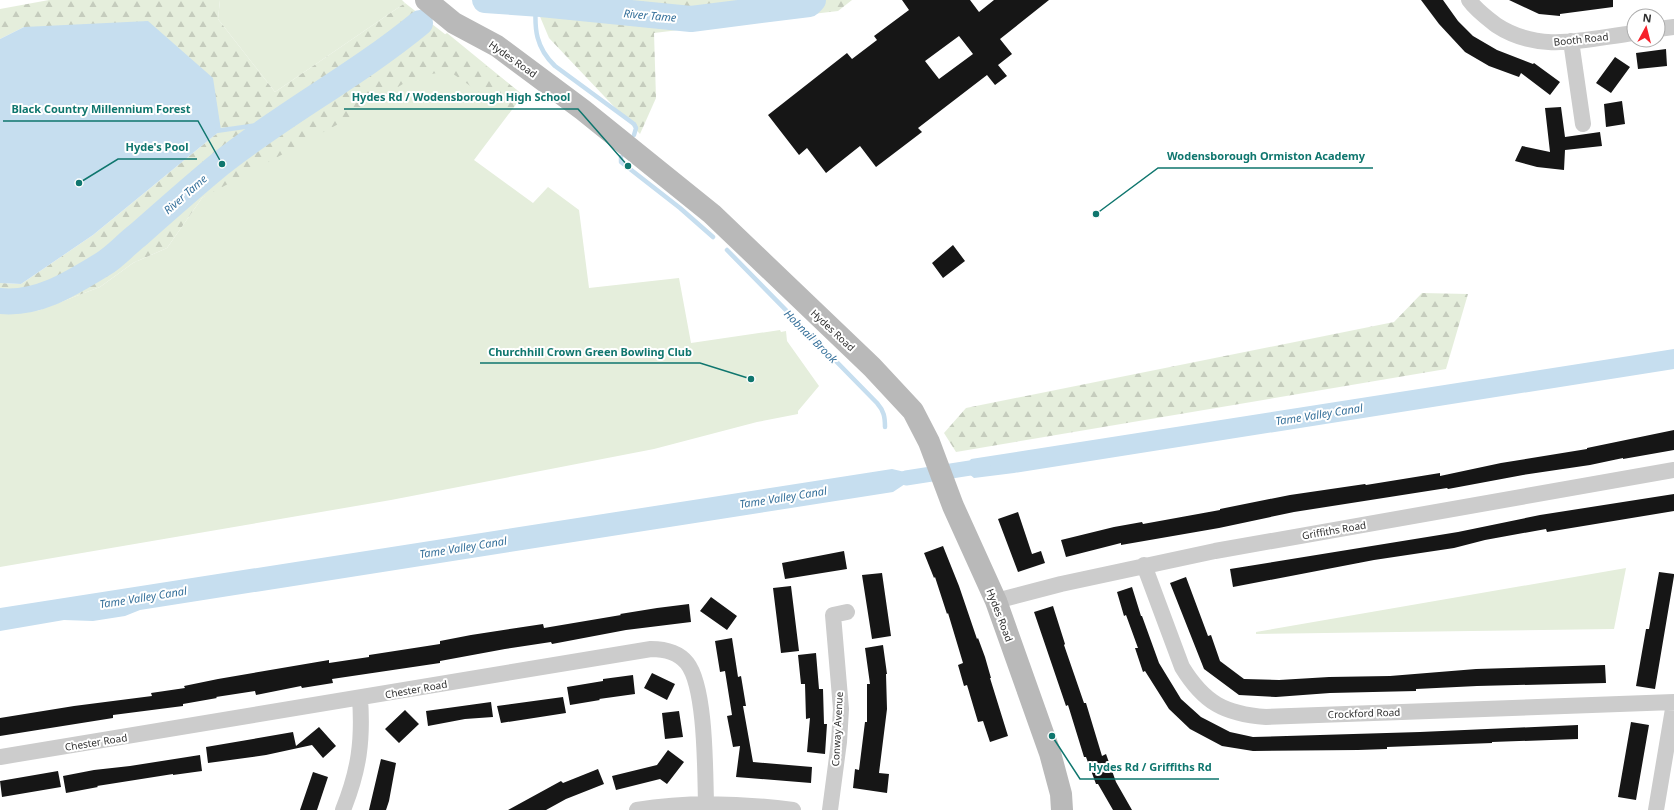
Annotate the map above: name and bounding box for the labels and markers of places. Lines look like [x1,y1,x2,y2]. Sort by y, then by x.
callout: Hydes Rd / Wodensborough High School [344,86,578,109]
callout: Black Country Millennium Forest [3,98,198,121]
callout: Hyde's Pool [118,136,197,159]
callout: Wodensborough Ormiston Academy [1158,145,1373,168]
callout: Churchhill Crown Green Bowling Club [480,340,700,363]
callout: Hydes Rd / Griffiths Rd [1080,756,1219,779]

